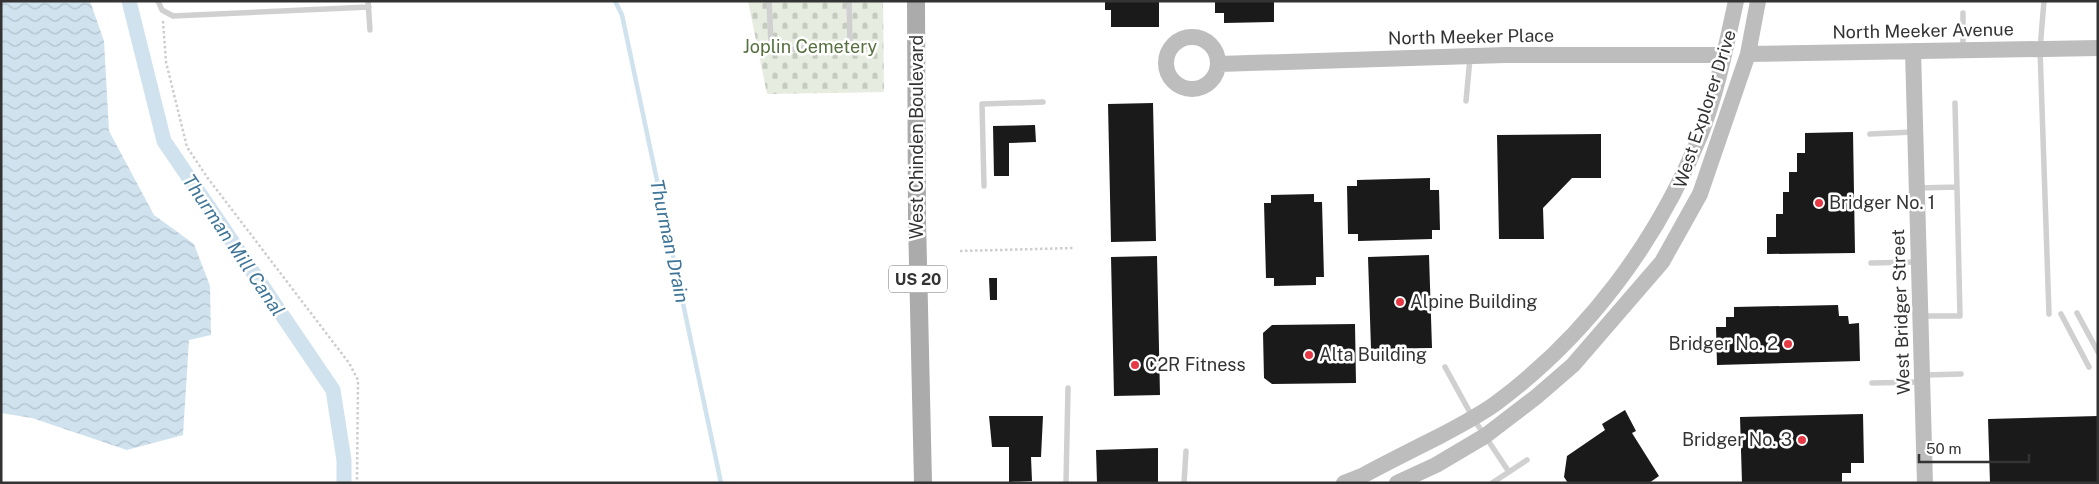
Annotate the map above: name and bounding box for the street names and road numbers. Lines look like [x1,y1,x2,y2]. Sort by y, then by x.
street label: North Meeker Avenue [1832,18,2014,43]
street label: North Meeker Place [1388,25,1554,48]
street label: West Explorer Drive [1669,27,1740,191]
street label: West Chinden Boulevard [906,35,927,239]
street label: West Bridger Street [1887,229,1914,395]
road number: US 20 [889,266,947,292]

